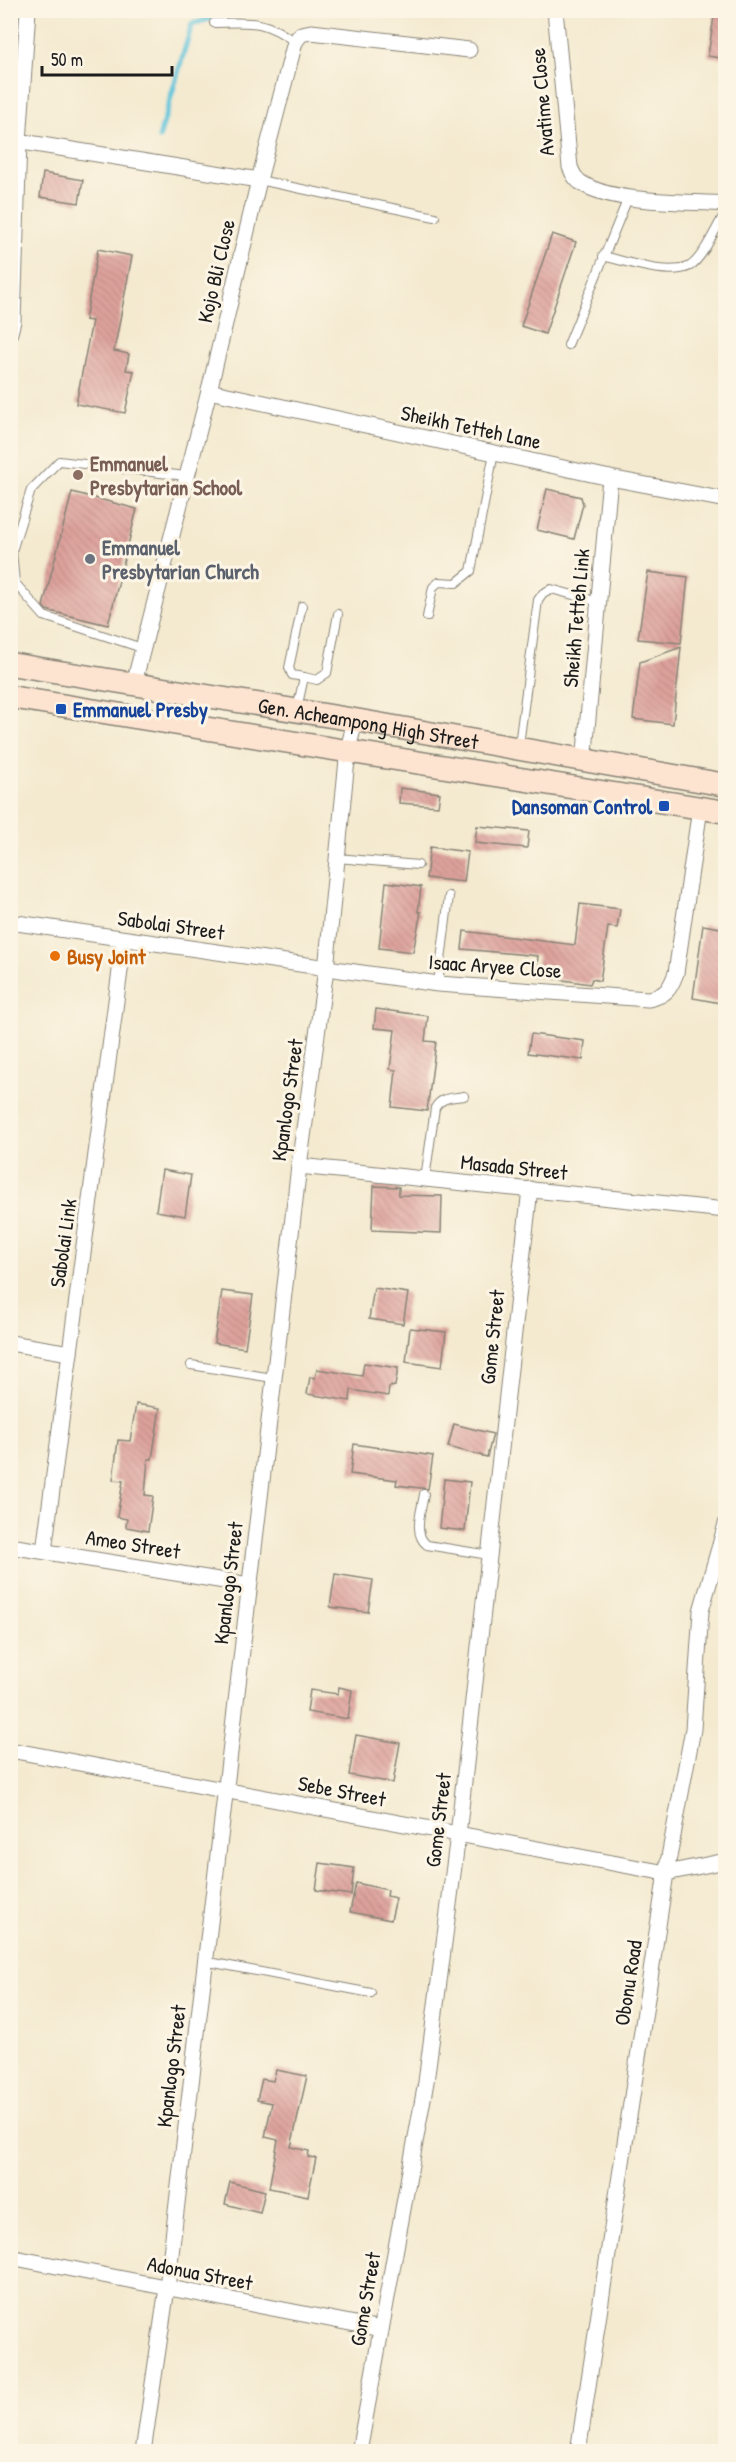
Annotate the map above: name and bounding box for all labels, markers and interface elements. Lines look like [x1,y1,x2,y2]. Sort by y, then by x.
scale bar [42,39,172,77]
text: 50 m [51,47,83,72]
street label: Avatime Close [523,47,561,157]
street label: Kojo Bli Close [190,216,242,326]
street label: Sheikh Tetteh Lane [398,398,544,456]
place label: Emmanuel Presbytarian School [90,449,242,503]
marker: Emmanuel Presbytarian School [71,468,85,482]
place label: Emmanuel Presbytarian Church [102,533,259,587]
street label: Sheikh Tetteh Link [555,547,597,689]
marker: Emmanuel Presbytarian Church [83,552,97,566]
street label: Gen. Acheampong High Street [256,690,481,756]
place label: Emmanuel Presby [73,695,208,725]
marker: Emmanuel Presby [54,702,68,716]
place label: Dansoman Control [512,792,652,821]
marker: Dansoman Control [657,799,671,813]
street label: Sabolai Street [116,903,227,947]
place label: Busy Joint [67,942,146,972]
street label: Isaac Aryee Close [428,947,562,985]
marker: Busy Joint [48,949,62,963]
street label: Kpanlogo Street [264,1036,310,1163]
street label: Masada Street [459,1147,570,1187]
street label: Sabolai Link [42,1197,84,1289]
street label: Gome Street [473,1288,511,1386]
street label: Kpanlogo Street [206,1519,250,1646]
street label: Ameo Street [84,1522,183,1566]
street label: Sebe Street [296,1768,389,1814]
street label: Gome Street [418,1770,458,1869]
street label: Obonu Road [607,1938,649,2028]
street label: Kpanlogo Street [149,2002,193,2129]
street label: Adonua Street [145,2249,256,2298]
street label: Gome Street [342,2249,388,2348]

